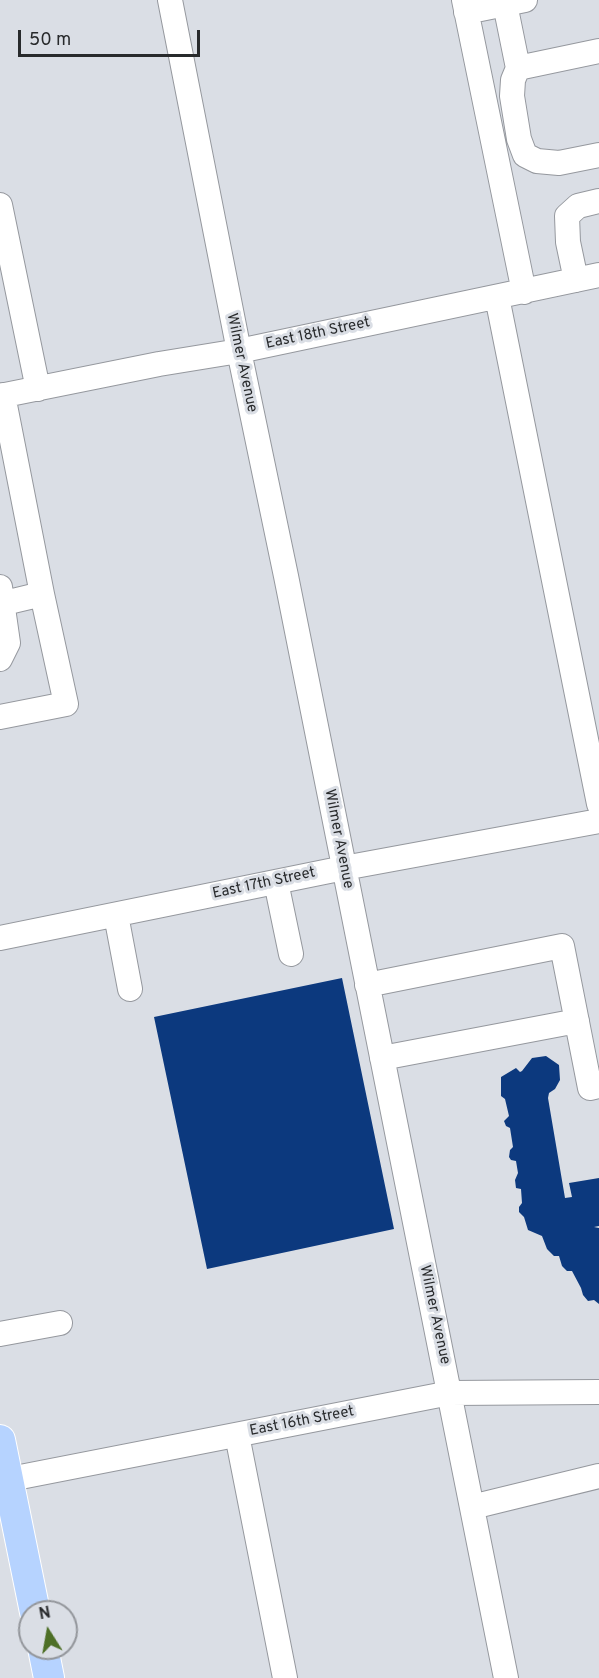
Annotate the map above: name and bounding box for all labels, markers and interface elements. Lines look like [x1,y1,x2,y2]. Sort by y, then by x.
scale bar [21,18,202,56]
text: 50 m [29,29,71,52]
street label: Wilmer Avenue [222,312,260,414]
street label: East 18th Street [264,314,372,354]
street label: Wilmer Avenue [320,788,356,890]
street label: East 17th Street [211,864,317,904]
street label: Wilmer Avenue [415,1264,453,1366]
street label: East 16th Street [248,1403,356,1441]
north arrow [18,1600,78,1660]
text: N [37,1603,52,1625]

